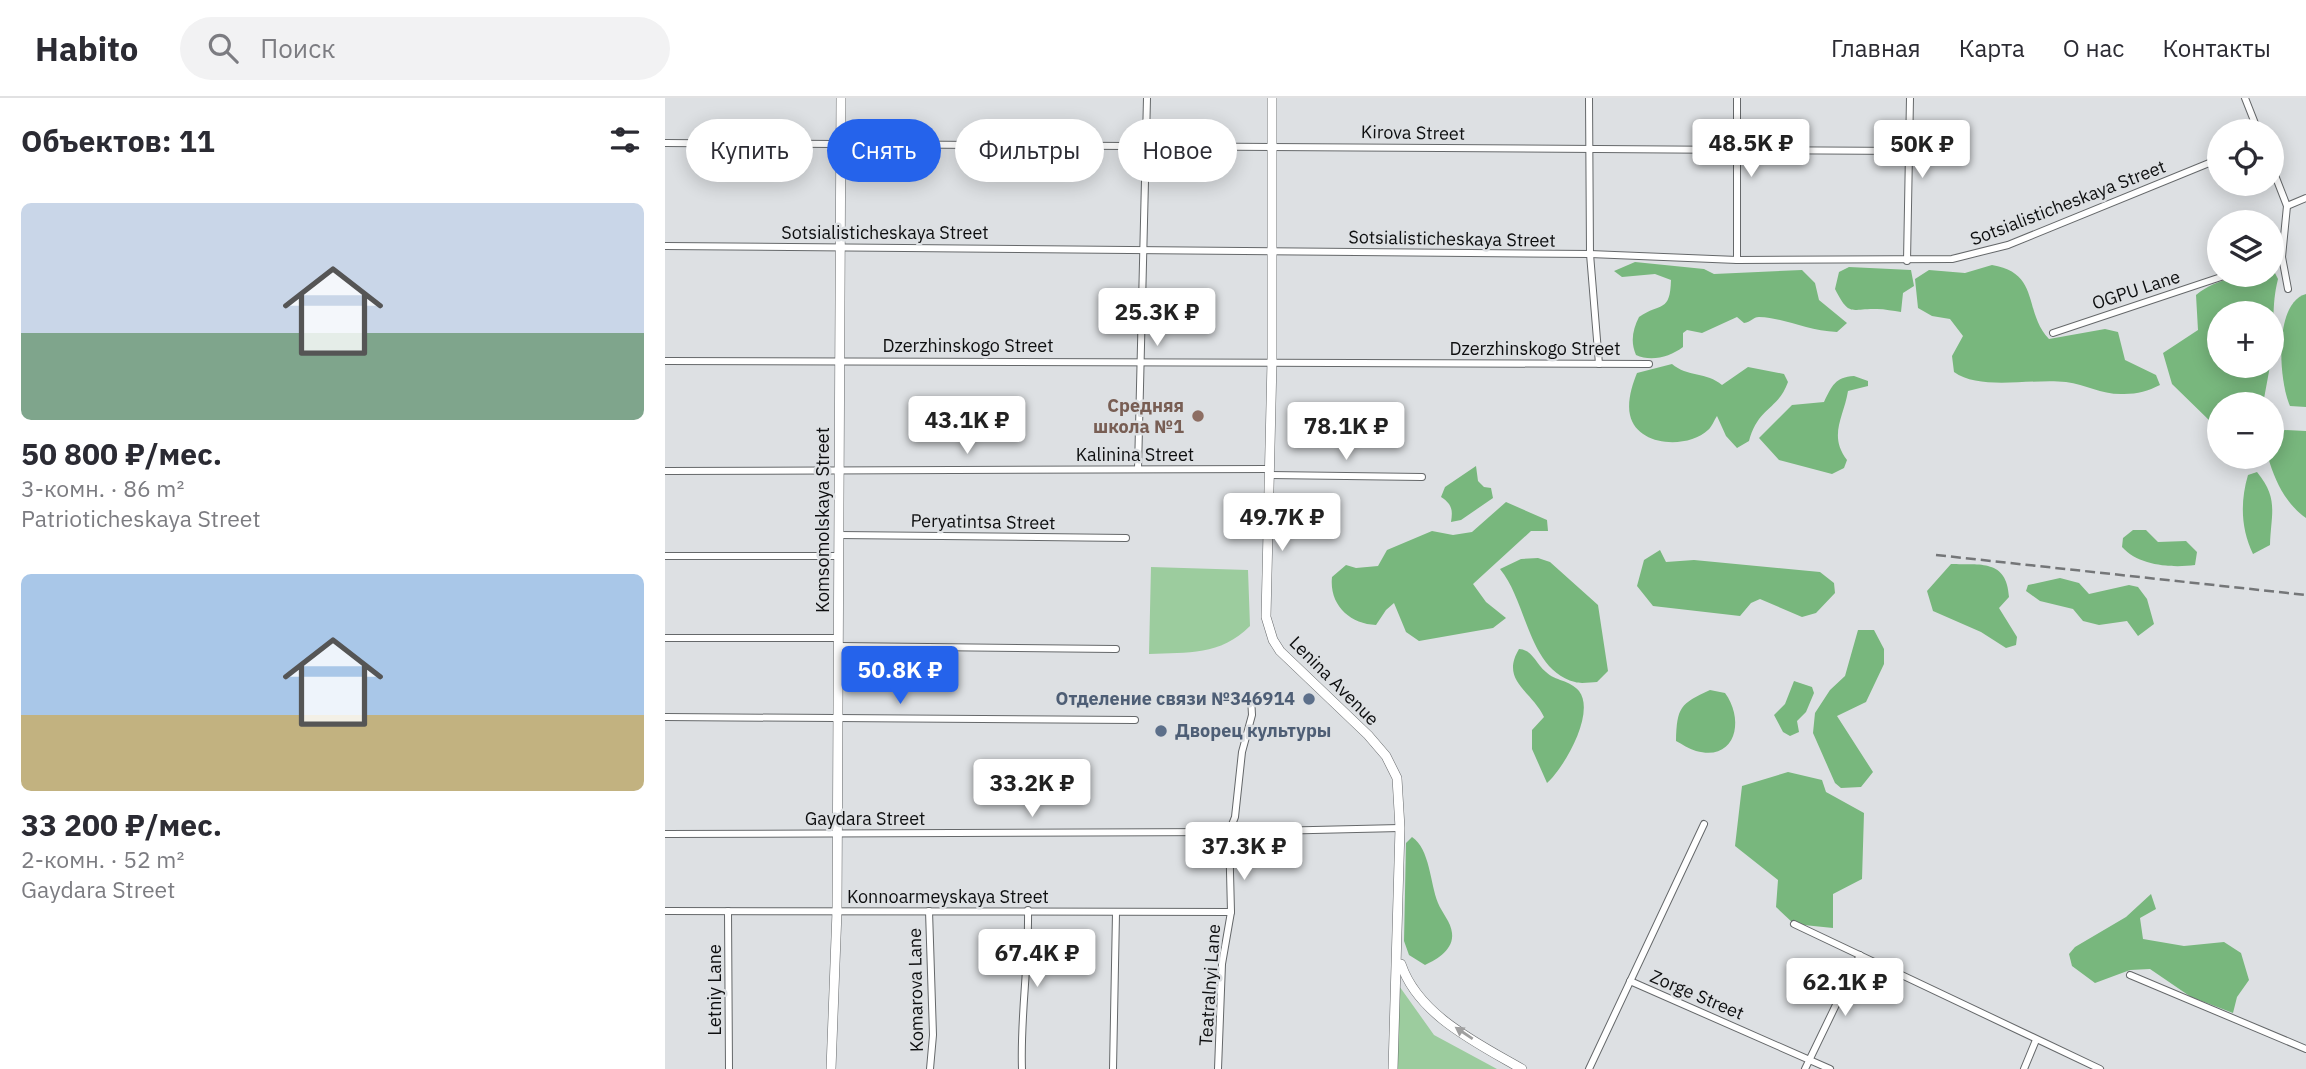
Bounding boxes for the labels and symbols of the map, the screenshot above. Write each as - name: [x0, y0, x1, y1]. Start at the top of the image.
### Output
- street label: Kirova Street: [1361, 120, 1465, 145]
- pin: 48.5K ₽: [1686, 120, 1816, 179]
- pin: 50K ₽: [1873, 120, 1971, 180]
- street label: Sotsialisticheskaya Street: [1967, 155, 2169, 250]
- street label: Sotsialisticheskaya Street: [781, 221, 989, 244]
- street label: Sotsialisticheskaya Street: [1348, 225, 1556, 252]
- street label: OGPU Lane: [2089, 264, 2183, 315]
- pin: 25.3K ₽: [1092, 288, 1222, 348]
- street label: Dzerzhinskogo Street: [882, 334, 1054, 357]
- street label: Dzerzhinskogo Street: [1449, 337, 1621, 360]
- place label: Средняя школа №1: [1093, 394, 1184, 438]
- pin: 43.1K ₽: [902, 396, 1032, 456]
- pin: 78.1K ₽: [1281, 402, 1411, 462]
- marker: Средняя школа №1: [1190, 408, 1206, 424]
- street label: Komsomolskaya Street: [811, 427, 834, 613]
- street label: Kalinina Street: [1076, 443, 1194, 466]
- pin: 49.7K ₽: [1217, 494, 1347, 553]
- street label: Peryatintsa Street: [910, 509, 1056, 534]
- street label: Lenina Avenue: [1285, 631, 1384, 730]
- pin: 50.8K ₽: [835, 646, 965, 706]
- place label: Отделение связи №346914: [1056, 687, 1295, 710]
- marker: Отделение связи №346914: [1301, 691, 1317, 707]
- place label: Дворец культуры: [1175, 719, 1331, 742]
- marker: Дворец культуры: [1153, 723, 1169, 739]
- pin: 33.2K ₽: [967, 760, 1097, 819]
- street label: Gaydara Street: [805, 807, 925, 830]
- pin: 37.3K ₽: [1179, 822, 1309, 882]
- street label: Konnoarmeyskaya Street: [847, 885, 1049, 908]
- street label: Teatralnyi Lane: [1194, 923, 1225, 1047]
- street label: Komarova Lane: [903, 928, 928, 1052]
- pin: 67.4K ₽: [972, 930, 1102, 989]
- street label: Letniy Lane: [703, 944, 726, 1036]
- pin: 62.1K ₽: [1780, 958, 1910, 1018]
- street label: Zorge Street: [1647, 965, 1747, 1025]
- one-way arrow: [1454, 1026, 1474, 1039]

